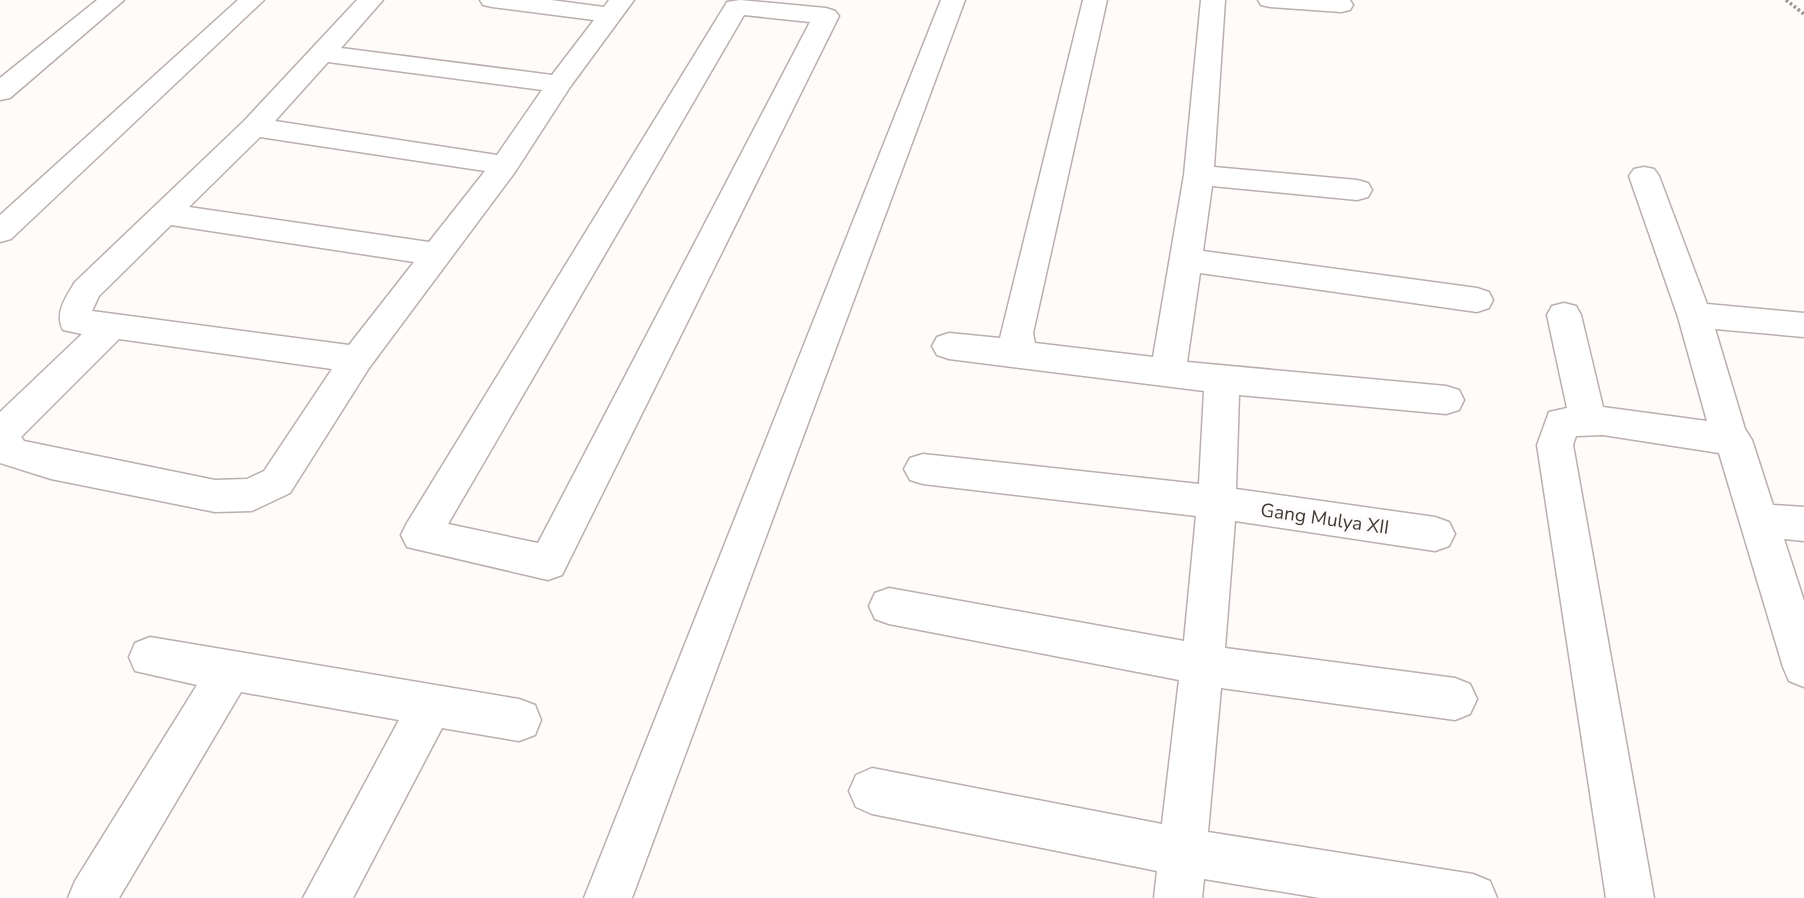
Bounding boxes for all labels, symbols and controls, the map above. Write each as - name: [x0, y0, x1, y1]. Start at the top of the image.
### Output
- street label: Gang Mulya XII: [1259, 497, 1391, 541]

